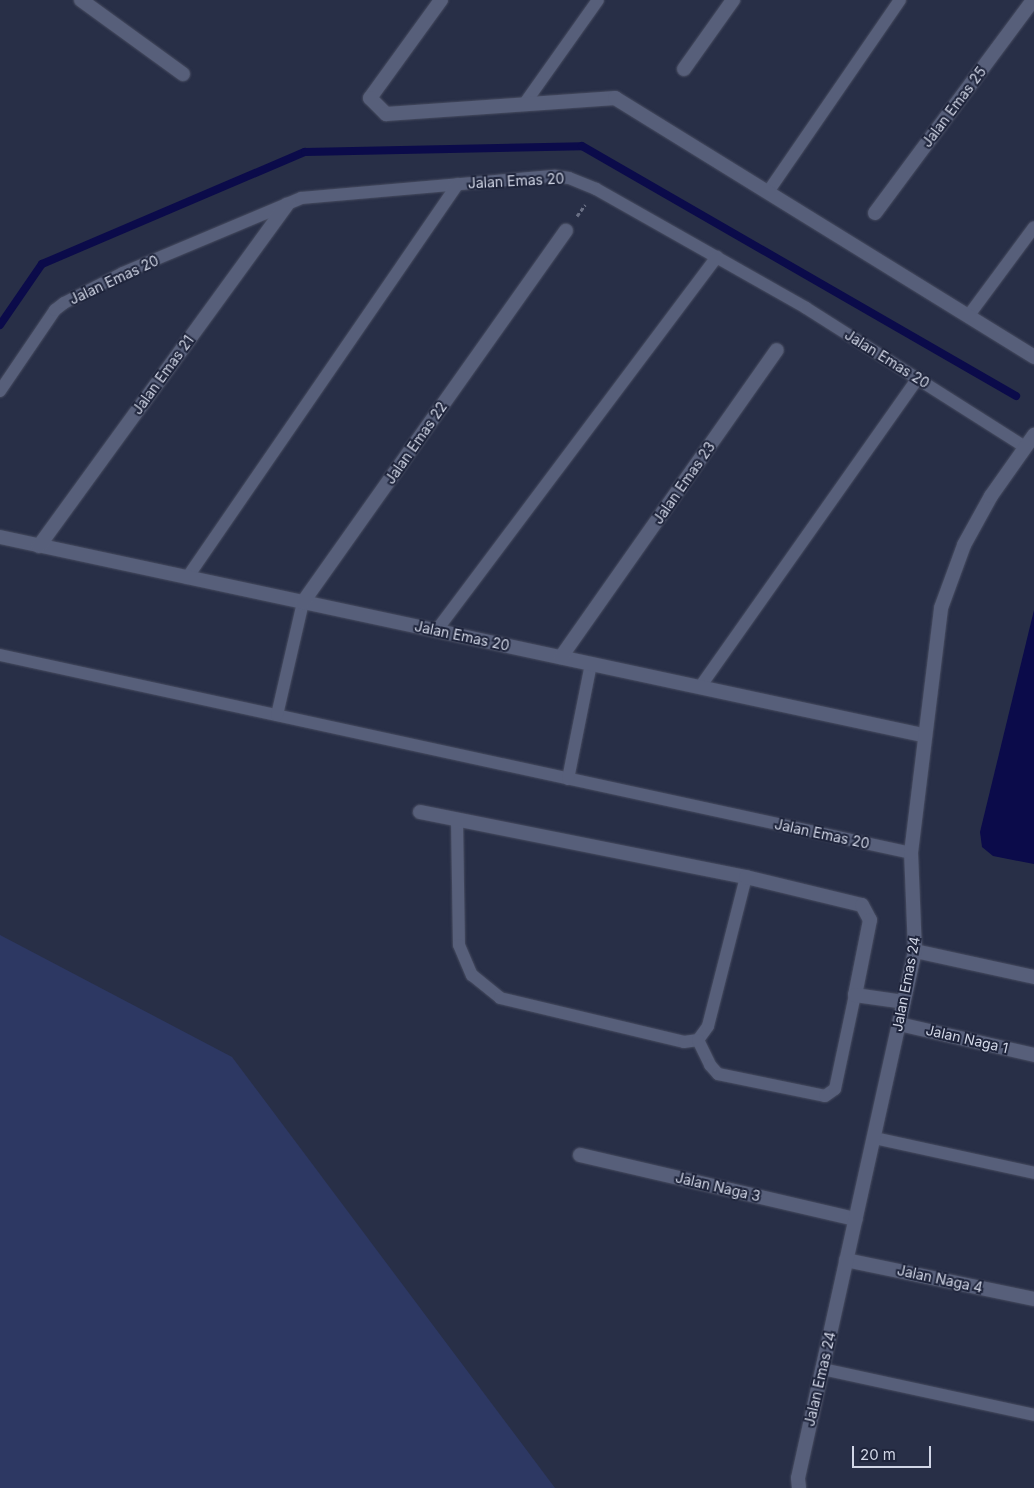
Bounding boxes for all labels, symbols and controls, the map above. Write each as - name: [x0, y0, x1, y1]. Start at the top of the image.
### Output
- street label: Jalan Emas 25: [918, 64, 990, 150]
- street label: Jalan Emas 20: [467, 170, 565, 192]
- street label: Jalan Emas 20: [67, 252, 161, 308]
- street label: Jalan Emas 20: [842, 326, 932, 392]
- street label: Jalan Emas 21: [129, 332, 197, 418]
- street label: Jalan Emas 22: [382, 399, 450, 487]
- street label: Jalan Emas 23: [649, 439, 719, 527]
- street label: Jalan Emas 20: [413, 618, 511, 654]
- street label: Jalan Emas 20: [773, 816, 871, 852]
- street label: Jalan Emas 24: [889, 935, 923, 1033]
- street label: Jalan Naga 1: [924, 1021, 1010, 1057]
- street label: Jalan Naga 3: [674, 1169, 762, 1205]
- street label: Jalan Naga 4: [896, 1262, 984, 1296]
- street label: Jalan Emas 24: [801, 1330, 839, 1428]
- scale bar: [854, 1436, 933, 1468]
- text: 20 m: [860, 1445, 896, 1464]

